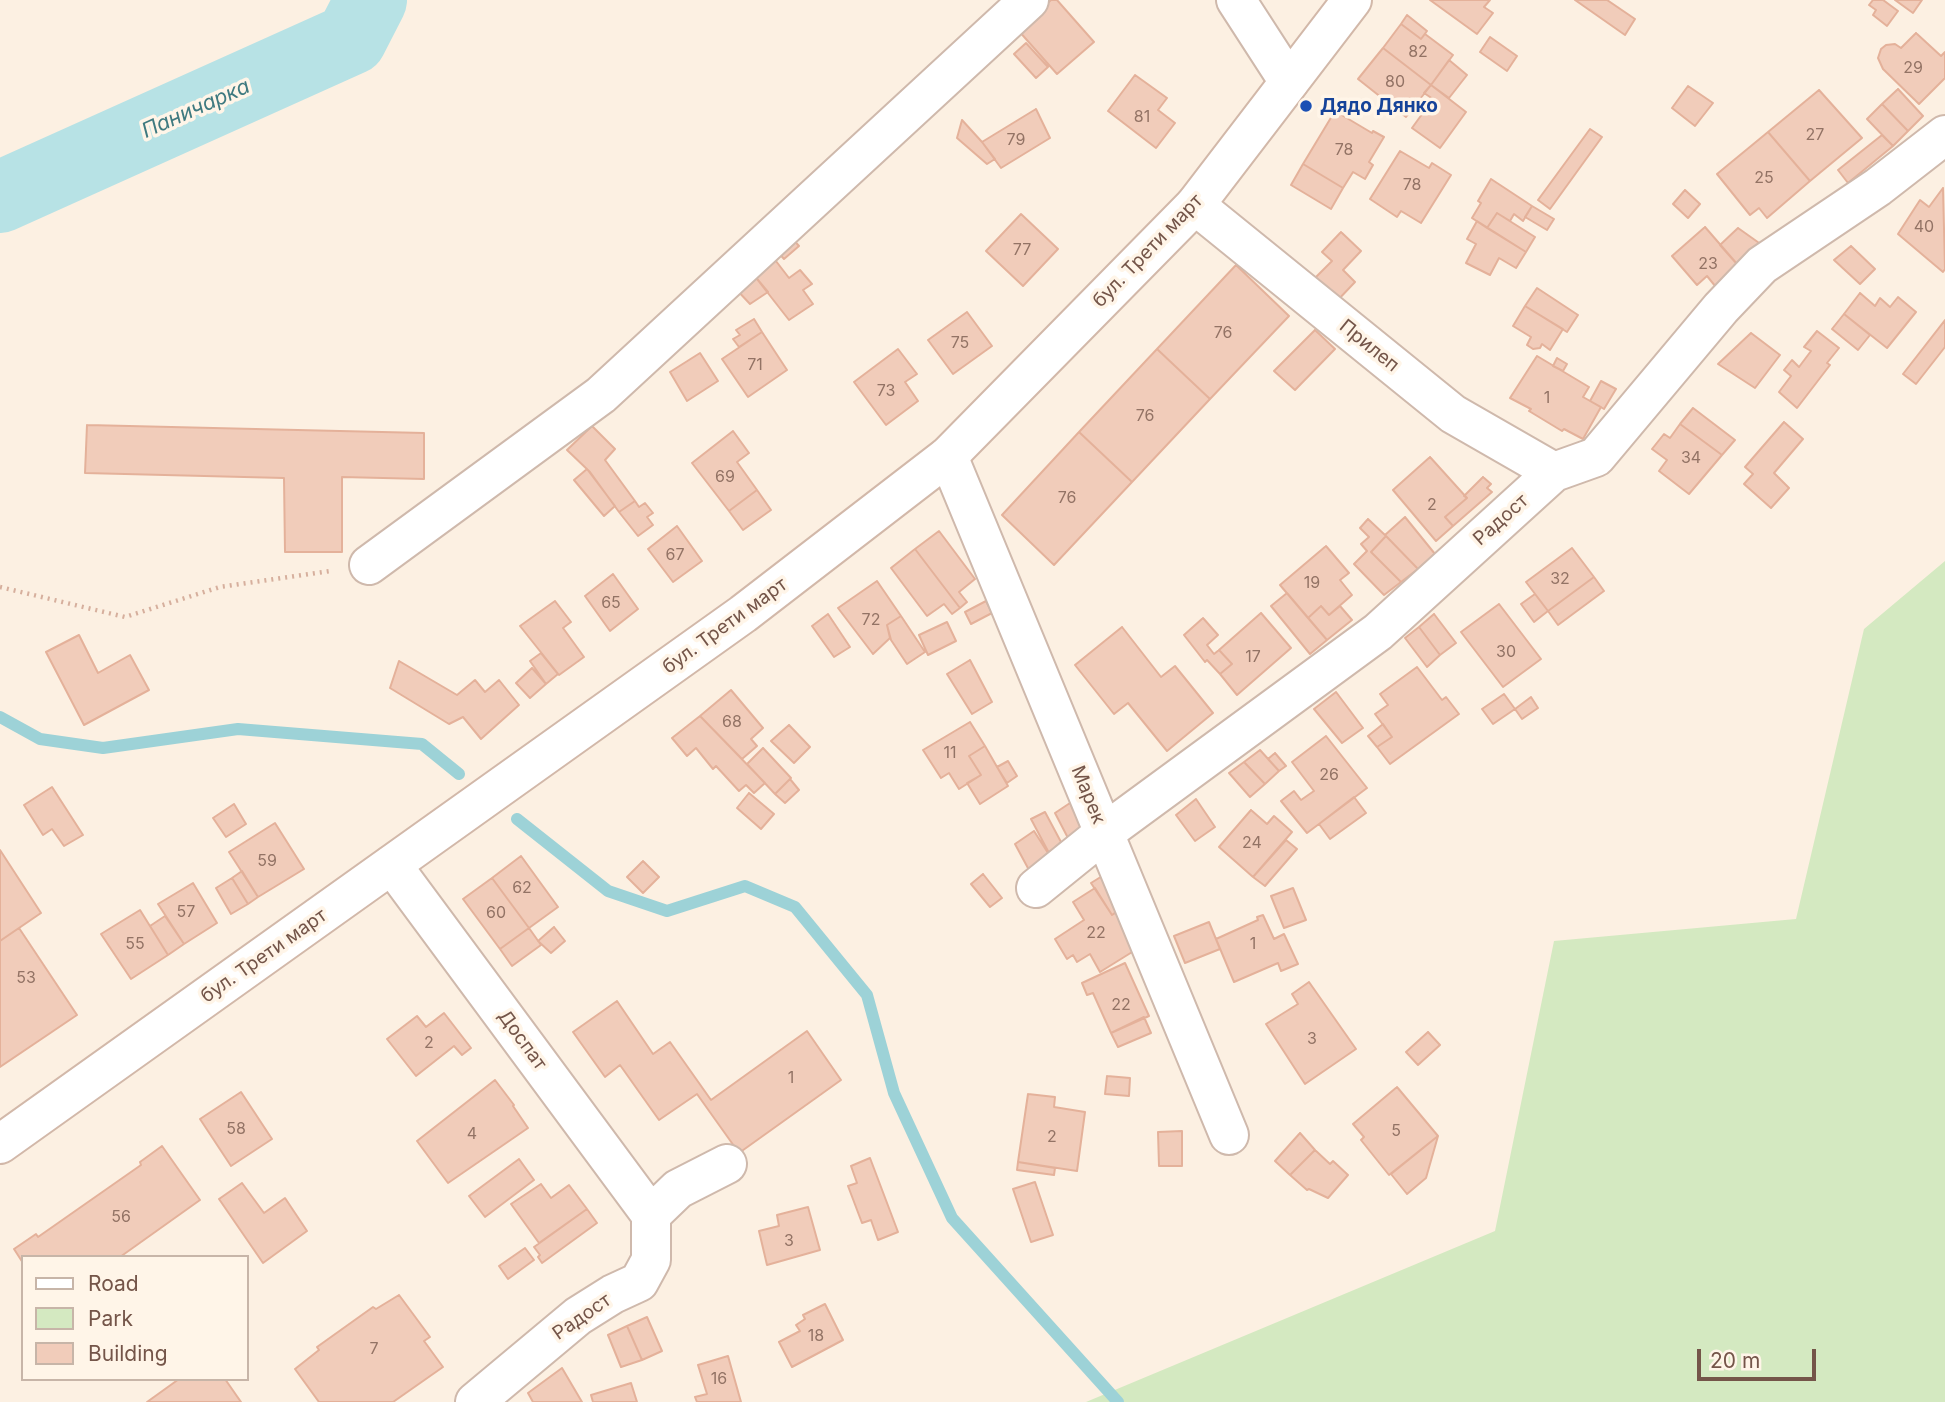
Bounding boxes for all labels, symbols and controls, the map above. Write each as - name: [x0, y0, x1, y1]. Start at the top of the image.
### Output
- house number: 82: [1408, 42, 1428, 62]
- house number: 29: [1903, 58, 1923, 78]
- house number: 80: [1385, 72, 1405, 92]
- water label: Паничарка: [138, 74, 254, 144]
- place label: Дядо Дянко: [1320, 95, 1438, 117]
- marker: Дядо Дянко: [1298, 98, 1314, 114]
- house number: 81: [1134, 107, 1150, 127]
- house number: 27: [1806, 125, 1824, 145]
- house number: 79: [1007, 130, 1025, 150]
- house number: 78: [1335, 140, 1353, 160]
- house number: 25: [1754, 168, 1774, 188]
- house number: 78: [1403, 175, 1421, 195]
- street label: бул. Трети март: [1088, 190, 1208, 312]
- house number: 40: [1914, 217, 1934, 237]
- house number: 77: [1013, 240, 1031, 260]
- house number: 23: [1698, 254, 1718, 274]
- street label: Прилеп: [1335, 315, 1403, 377]
- house number: 76: [1214, 323, 1232, 343]
- house number: 75: [951, 333, 969, 353]
- house number: 71: [747, 355, 763, 375]
- house number: 73: [877, 381, 895, 401]
- house number: 1: [1544, 388, 1550, 408]
- house number: 76: [1136, 406, 1154, 426]
- house number: 34: [1681, 448, 1701, 468]
- house number: 69: [715, 467, 735, 487]
- house number: 76: [1058, 488, 1076, 508]
- street label: Радост: [1469, 490, 1533, 550]
- house number: 2: [1427, 495, 1437, 515]
- house number: 67: [666, 545, 684, 565]
- house number: 32: [1550, 569, 1570, 589]
- street label: бул. Трети март: [658, 573, 792, 679]
- house number: 19: [1304, 573, 1320, 593]
- house number: 65: [601, 593, 621, 613]
- house number: 72: [862, 610, 880, 630]
- house number: 30: [1496, 642, 1516, 662]
- house number: 17: [1245, 647, 1261, 667]
- house number: 68: [722, 712, 742, 732]
- house number: 11: [943, 743, 957, 763]
- street label: Марек: [1066, 763, 1110, 827]
- house number: 26: [1319, 765, 1339, 785]
- house number: 24: [1242, 833, 1262, 853]
- house number: 59: [257, 851, 277, 871]
- house number: 62: [512, 878, 532, 898]
- house number: 57: [177, 902, 195, 922]
- house number: 60: [486, 903, 506, 923]
- street label: бул. Трети март: [197, 904, 331, 1008]
- house number: 22: [1086, 923, 1106, 943]
- house number: 55: [125, 934, 145, 954]
- house number: 1: [1250, 934, 1256, 954]
- house number: 53: [16, 968, 36, 988]
- house number: 22: [1111, 995, 1131, 1015]
- street label: Доспат: [493, 1006, 551, 1074]
- house number: 3: [1307, 1029, 1317, 1049]
- house number: 2: [424, 1033, 434, 1053]
- house number: 1: [788, 1068, 794, 1088]
- house number: 58: [226, 1119, 246, 1139]
- house number: 5: [1391, 1121, 1401, 1141]
- house number: 4: [467, 1124, 477, 1144]
- house number: 2: [1047, 1127, 1057, 1147]
- house number: 56: [111, 1207, 131, 1227]
- house number: 3: [784, 1231, 794, 1251]
- legend: [21, 1255, 248, 1381]
- text: Road: [88, 1271, 139, 1296]
- street label: Радост: [548, 1289, 616, 1345]
- text: Park: [88, 1306, 133, 1331]
- house number: 18: [808, 1326, 824, 1346]
- scale bar: [1700, 1336, 1819, 1380]
- house number: 7: [369, 1339, 379, 1359]
- text: Building: [88, 1341, 168, 1366]
- text: 20 m: [1710, 1348, 1760, 1373]
- house number: 16: [711, 1369, 727, 1389]

